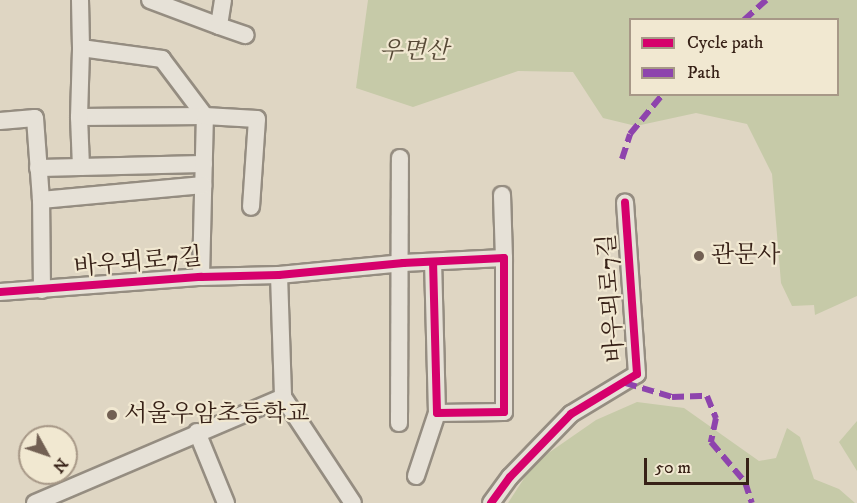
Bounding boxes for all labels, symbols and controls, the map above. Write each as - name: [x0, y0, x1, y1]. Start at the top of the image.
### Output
- legend: [629, 18, 839, 96]
- text: Cycle path: [687, 32, 764, 54]
- park label: 우면산: [379, 38, 449, 66]
- text: Path: [687, 62, 720, 84]
- street label: 바우뫼로7길: [593, 233, 631, 363]
- place label: 관문사: [711, 242, 781, 270]
- street label: 바우뫼로7길: [73, 243, 203, 283]
- marker: 관문사: [692, 249, 706, 263]
- place label: 서울우암초등학교: [124, 401, 309, 429]
- marker: 서울우암초등학교: [105, 408, 119, 422]
- north arrow: [18, 425, 78, 485]
- scale bar: [647, 446, 752, 484]
- text: N: [48, 454, 72, 477]
- text: 50 m: [655, 457, 691, 479]

